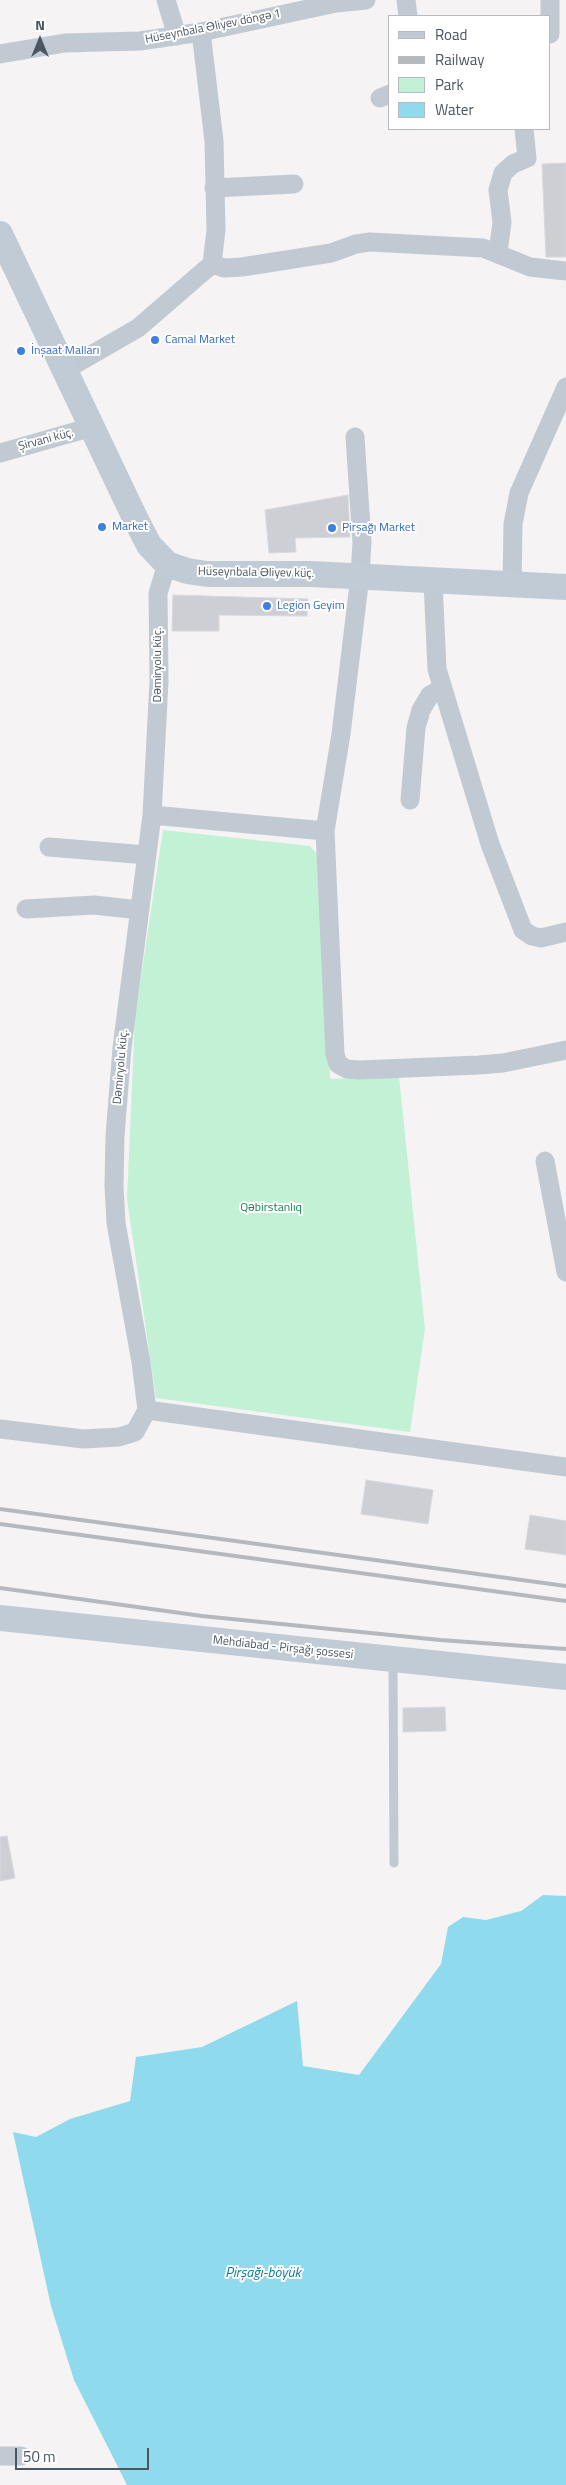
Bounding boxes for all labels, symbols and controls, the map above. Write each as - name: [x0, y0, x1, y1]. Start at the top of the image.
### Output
- street label: Hüseynbala Əliyev döngə 1: [144, 7, 282, 47]
- text: N: [35, 14, 45, 35]
- north arrow: [15, 15, 65, 65]
- legend: [388, 15, 551, 130]
- text: Road: [435, 23, 467, 46]
- text: Railway: [435, 48, 485, 71]
- text: Park: [435, 73, 464, 96]
- text: Water: [435, 98, 474, 121]
- place label: Camal Market: [165, 333, 235, 347]
- marker: Camal Market: [149, 334, 161, 346]
- place label: İnşaat Malları: [31, 344, 99, 358]
- marker: İnşaat Malları: [15, 345, 27, 357]
- street label: Şirvani küç.: [17, 426, 75, 454]
- place label: Market: [112, 520, 148, 534]
- marker: Market: [96, 521, 108, 533]
- place label: Pirşağı Market: [342, 521, 415, 535]
- marker: Pirşağı Market: [326, 522, 338, 534]
- street label: Hüseynbala Əliyev küç.: [198, 565, 314, 581]
- place label: Legion Geyim: [277, 599, 345, 613]
- marker: Legion Geyim: [261, 600, 273, 612]
- street label: Dəmiryolu küç.: [151, 628, 165, 702]
- street label: Dəmiryolu küç.: [111, 1029, 131, 1105]
- park label: Qəbirstanlıq: [240, 1201, 302, 1215]
- street label: Mehdiabad - Pirşağı şossesi: [212, 1633, 354, 1663]
- water label: Pirşağı-böyük: [225, 2266, 301, 2282]
- scale bar: [18, 2438, 151, 2470]
- text: 50 m: [23, 2445, 56, 2468]

